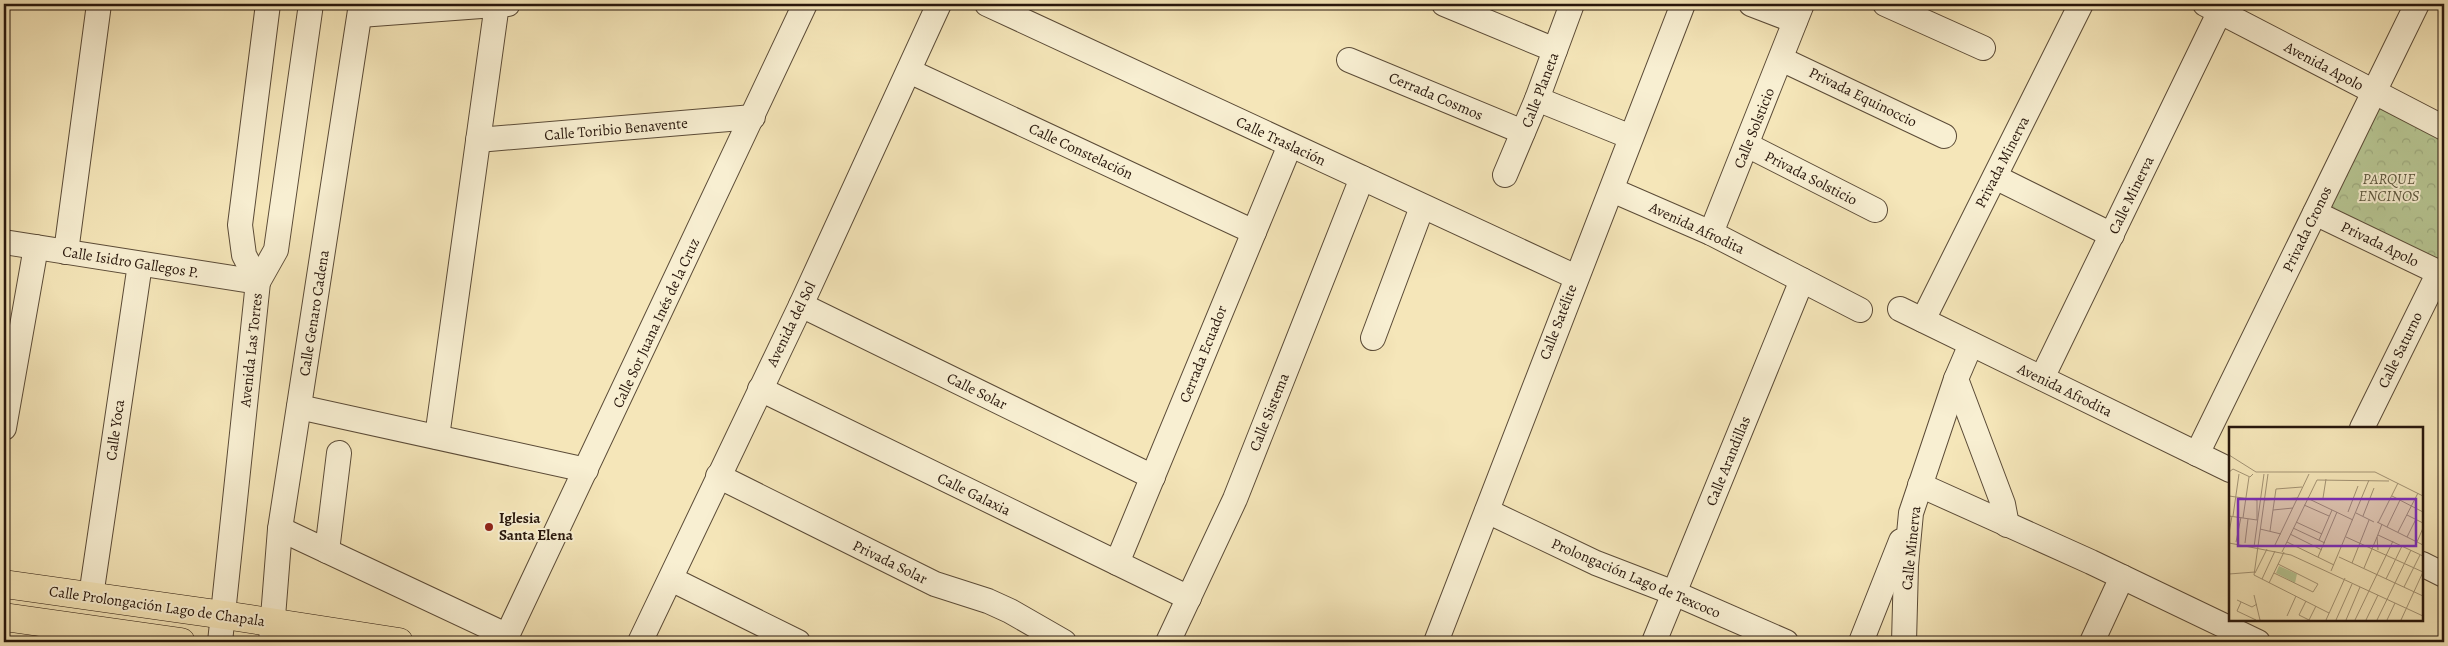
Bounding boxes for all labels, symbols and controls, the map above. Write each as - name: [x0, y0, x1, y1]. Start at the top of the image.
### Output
- street label: Avenida Apolo: [2280, 36, 2367, 95]
- street label: Calle Planeta: [1516, 49, 1564, 131]
- street label: Privada Equinoccio: [1806, 62, 1920, 132]
- street label: Cerrada Cosmos: [1386, 67, 1486, 125]
- street label: Calle Solsticio: [1729, 85, 1779, 171]
- street label: Calle Traslación: [1233, 112, 1329, 170]
- street label: Calle Toribio Benavente: [543, 113, 689, 145]
- street label: Privada Minerva: [1970, 113, 2034, 211]
- street label: Calle Constelación: [1026, 118, 1136, 184]
- street label: Privada Solsticio: [1761, 146, 1861, 210]
- street label: Calle Minerva: [2103, 153, 2159, 237]
- park label: PARQUE ENCINOS: [2359, 169, 2420, 206]
- street label: Privada Cronos: [2278, 183, 2336, 275]
- street label: Avenida Afrodita: [1645, 197, 1748, 259]
- street label: Privada Apolo: [2338, 216, 2422, 272]
- street label: Calle Sor Juana Inés de la Cruz: [608, 235, 704, 411]
- street label: Calle Isidro Gallegos P.: [61, 241, 201, 283]
- street label: Calle Genaro Cadena: [294, 249, 334, 377]
- street label: Avenida del Sol: [761, 278, 820, 371]
- street label: Calle Satélite: [1534, 281, 1582, 363]
- street label: Avenida Las Torres: [235, 292, 267, 409]
- street label: Cerrada Ecuador: [1174, 302, 1232, 406]
- street label: Calle Saturno: [2373, 309, 2427, 391]
- street label: Avenida Afrodita: [2013, 358, 2116, 422]
- street label: Calle Solar: [943, 368, 1011, 414]
- street label: Calle Sistema: [1244, 370, 1294, 454]
- street label: Calle Yoca: [101, 398, 129, 462]
- street label: Calle Arandillas: [1701, 413, 1755, 509]
- inset map: [2229, 427, 2423, 621]
- street label: Calle Galaxia: [934, 468, 1014, 520]
- street label: Calle Minerva: [1897, 505, 1925, 591]
- place label: Iglesia Santa Elena: [499, 508, 574, 545]
- marker: Iglesia Santa Elena: [483, 521, 495, 533]
- street label: Prolongación Lago de Texcoco: [1548, 533, 1724, 623]
- street label: Privada Solar: [849, 535, 931, 589]
- street label: Calle Prolongación Lago de Chapala: [48, 581, 266, 631]

